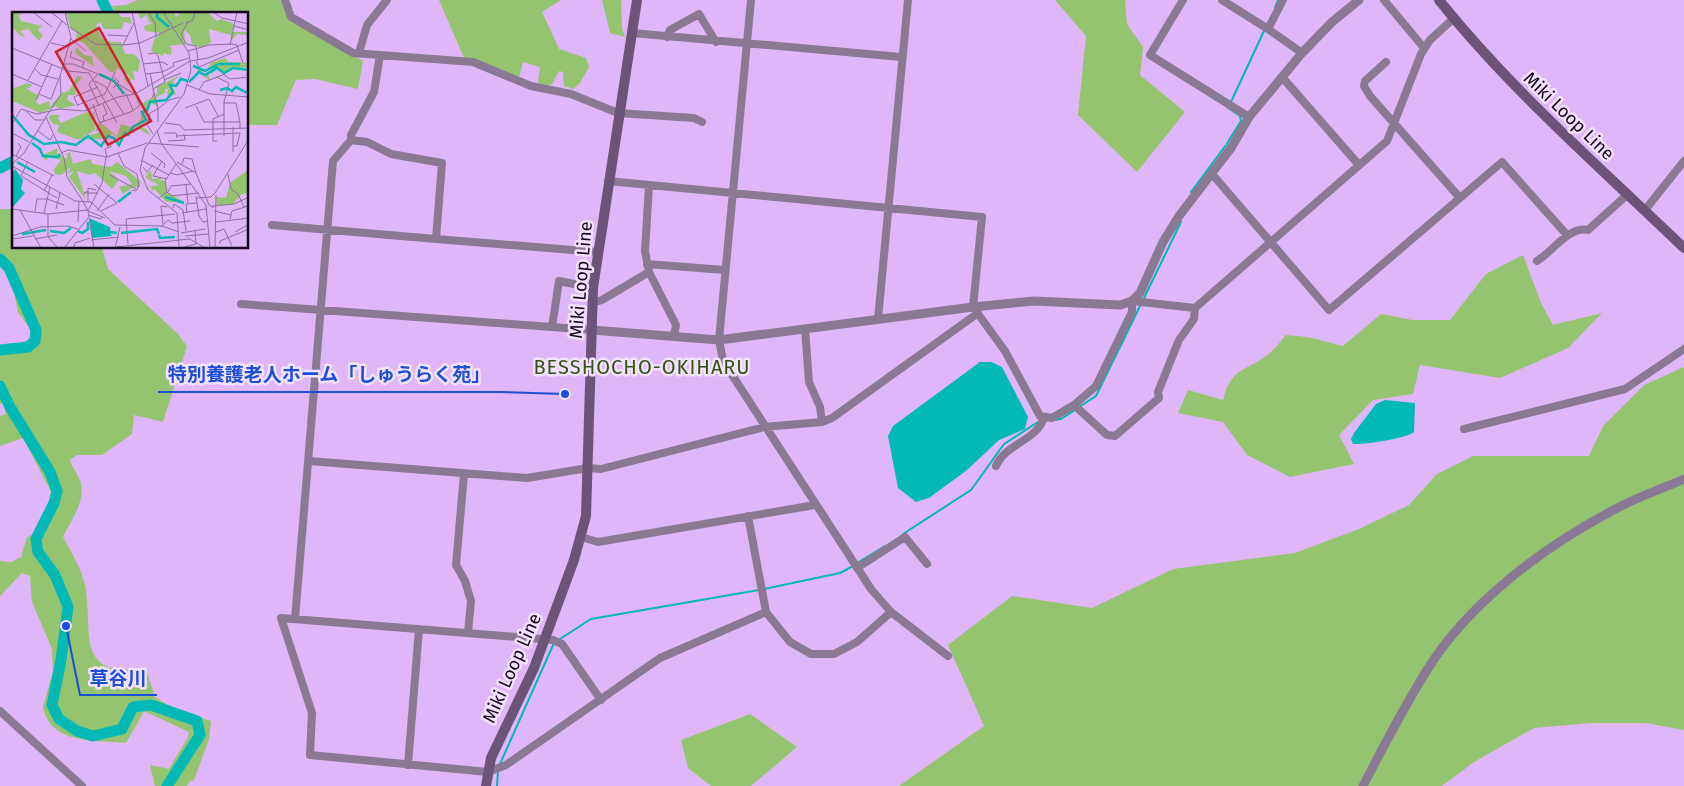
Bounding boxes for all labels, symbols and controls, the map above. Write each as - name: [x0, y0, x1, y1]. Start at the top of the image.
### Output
- inset map: [12, 12, 249, 249]
- street label: Miki Loop Line: [1519, 67, 1619, 165]
- street label: Miki Loop Line: [565, 220, 597, 340]
- district label: BESSHOCHO-OKIHARU: [533, 355, 751, 379]
- callout: 特別養護老人ホーム「しゅうらく苑」: [158, 358, 501, 392]
- text: 特別養護老人ホーム「しゅうらく苑」: [168, 363, 490, 386]
- street label: Miki Loop Line: [478, 610, 546, 726]
- callout: 草谷川: [80, 661, 157, 695]
- text: 草谷川: [89, 667, 147, 690]

